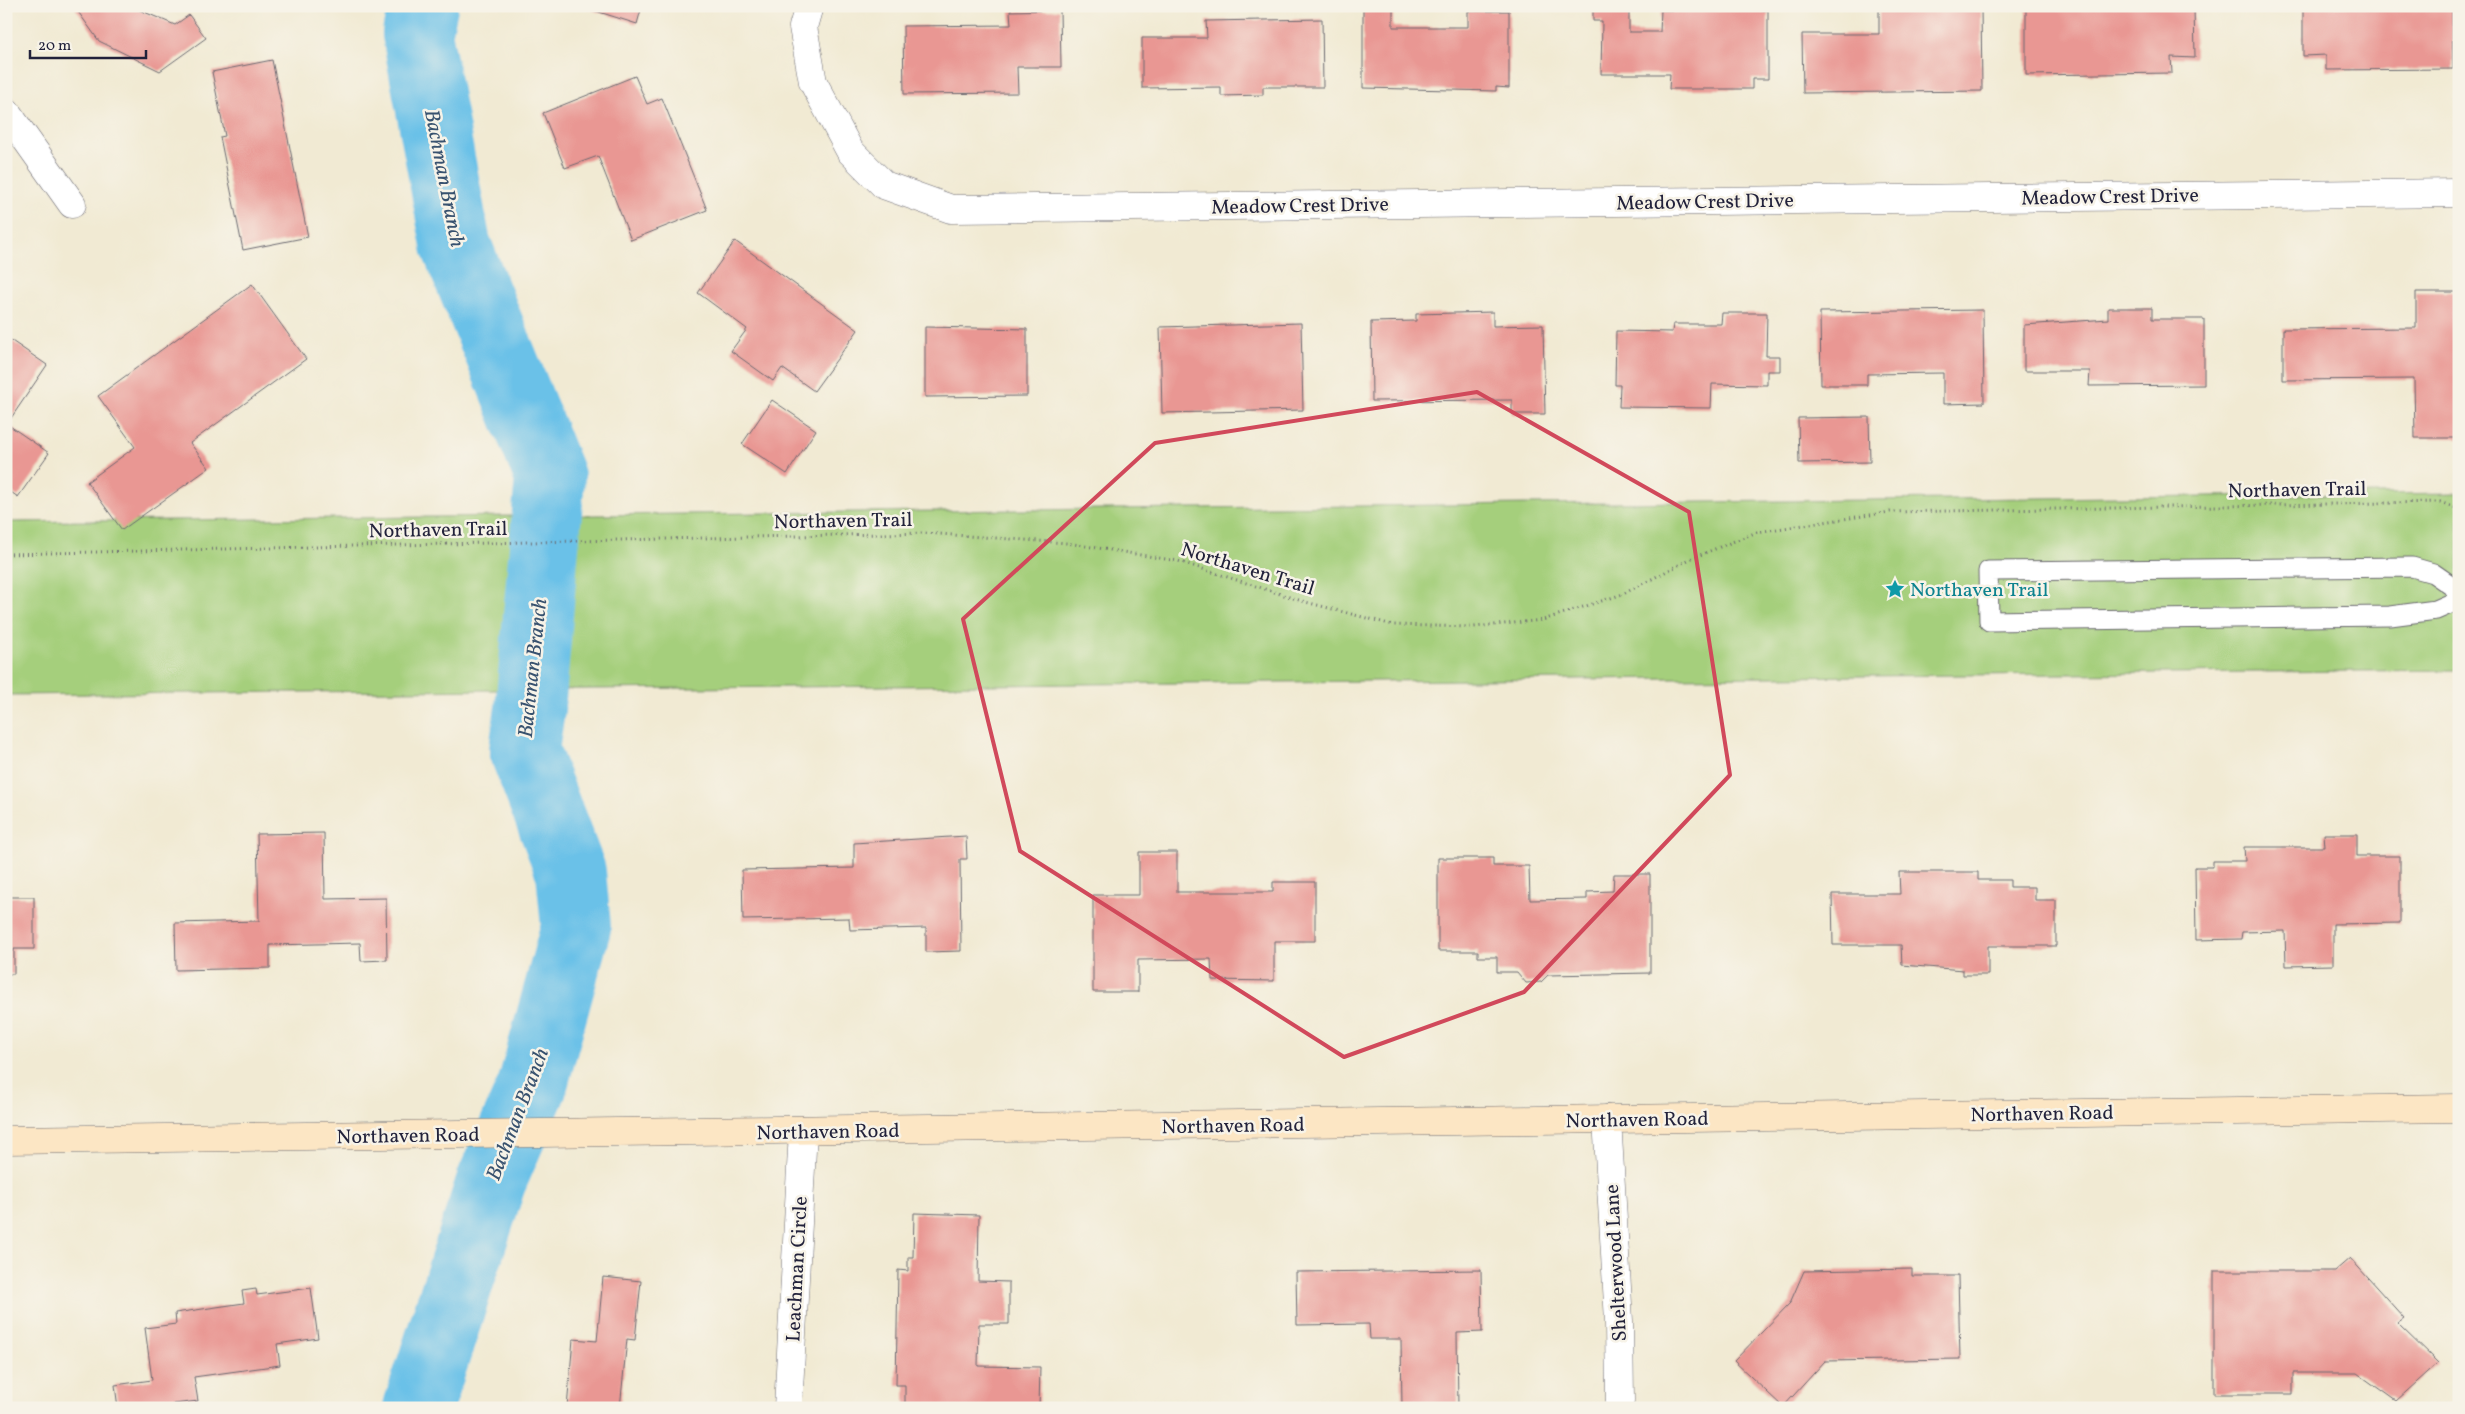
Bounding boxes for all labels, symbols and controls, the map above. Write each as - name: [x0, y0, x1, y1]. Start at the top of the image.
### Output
- scale bar: [30, 28, 146, 60]
- text: 20 m: [38, 36, 71, 57]
- water label: Bachman Branch: [416, 107, 471, 250]
- street label: Meadow Crest Drive: [2021, 182, 2199, 214]
- street label: Meadow Crest Drive: [1616, 187, 1794, 219]
- street label: Meadow Crest Drive: [1211, 191, 1389, 223]
- street label: Northaven Trail: [2228, 476, 2367, 506]
- street label: Northaven Trail: [774, 507, 913, 537]
- street label: Northaven Trail: [369, 516, 508, 546]
- street label: Northaven Trail: [1177, 536, 1318, 604]
- place label: Northaven Trail: [1910, 577, 2049, 605]
- place icon: Northaven Trail: [1884, 578, 1906, 600]
- water label: Bachman Branch: [512, 597, 555, 739]
- water label: Bachman Branch: [480, 1044, 557, 1185]
- street label: Northaven Road: [1970, 1100, 2114, 1130]
- street label: Northaven Road: [1565, 1106, 1709, 1136]
- street label: Northaven Road: [1161, 1112, 1305, 1142]
- street label: Northaven Road: [756, 1118, 900, 1148]
- street label: Northaven Road: [336, 1122, 480, 1152]
- street label: Shelterwood Lane: [1599, 1184, 1635, 1342]
- street label: Leachman Circle: [780, 1195, 816, 1343]

